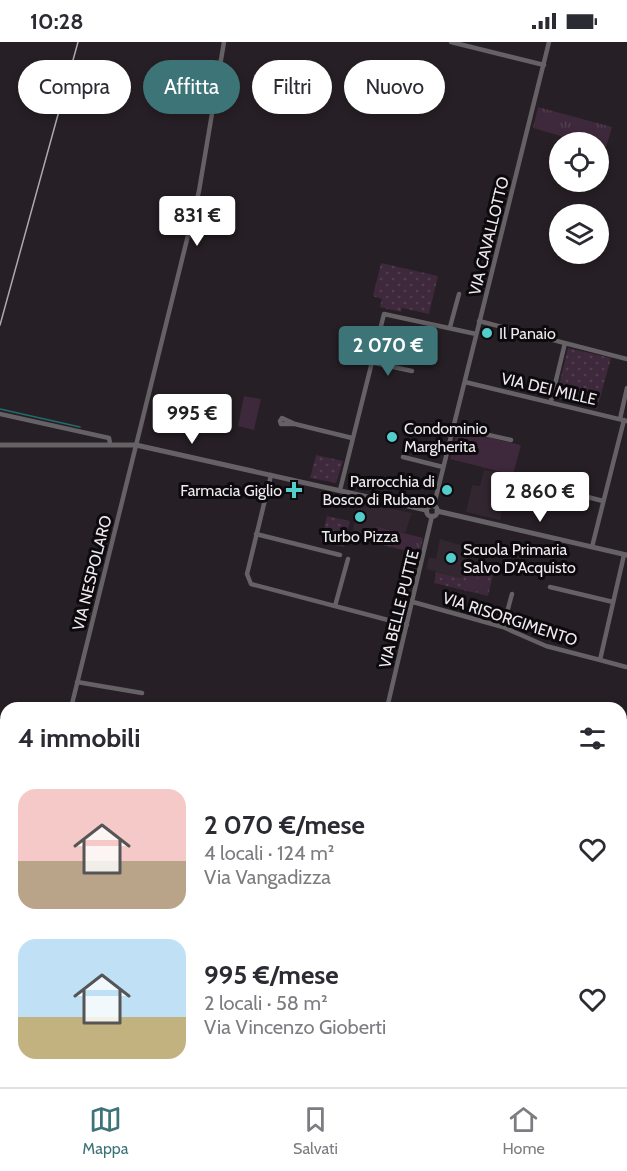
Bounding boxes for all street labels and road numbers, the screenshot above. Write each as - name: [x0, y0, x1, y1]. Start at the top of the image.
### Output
- street label: VIA CAVALLOTTO: [465, 175, 513, 297]
- street label: VIA DEI MILLE: [499, 369, 599, 409]
- street label: VIA NESPOLARO: [68, 513, 116, 633]
- street label: VIA BELLE PUTTE: [375, 548, 423, 670]
- street label: VIA RISORGIMENTO: [440, 588, 580, 650]

